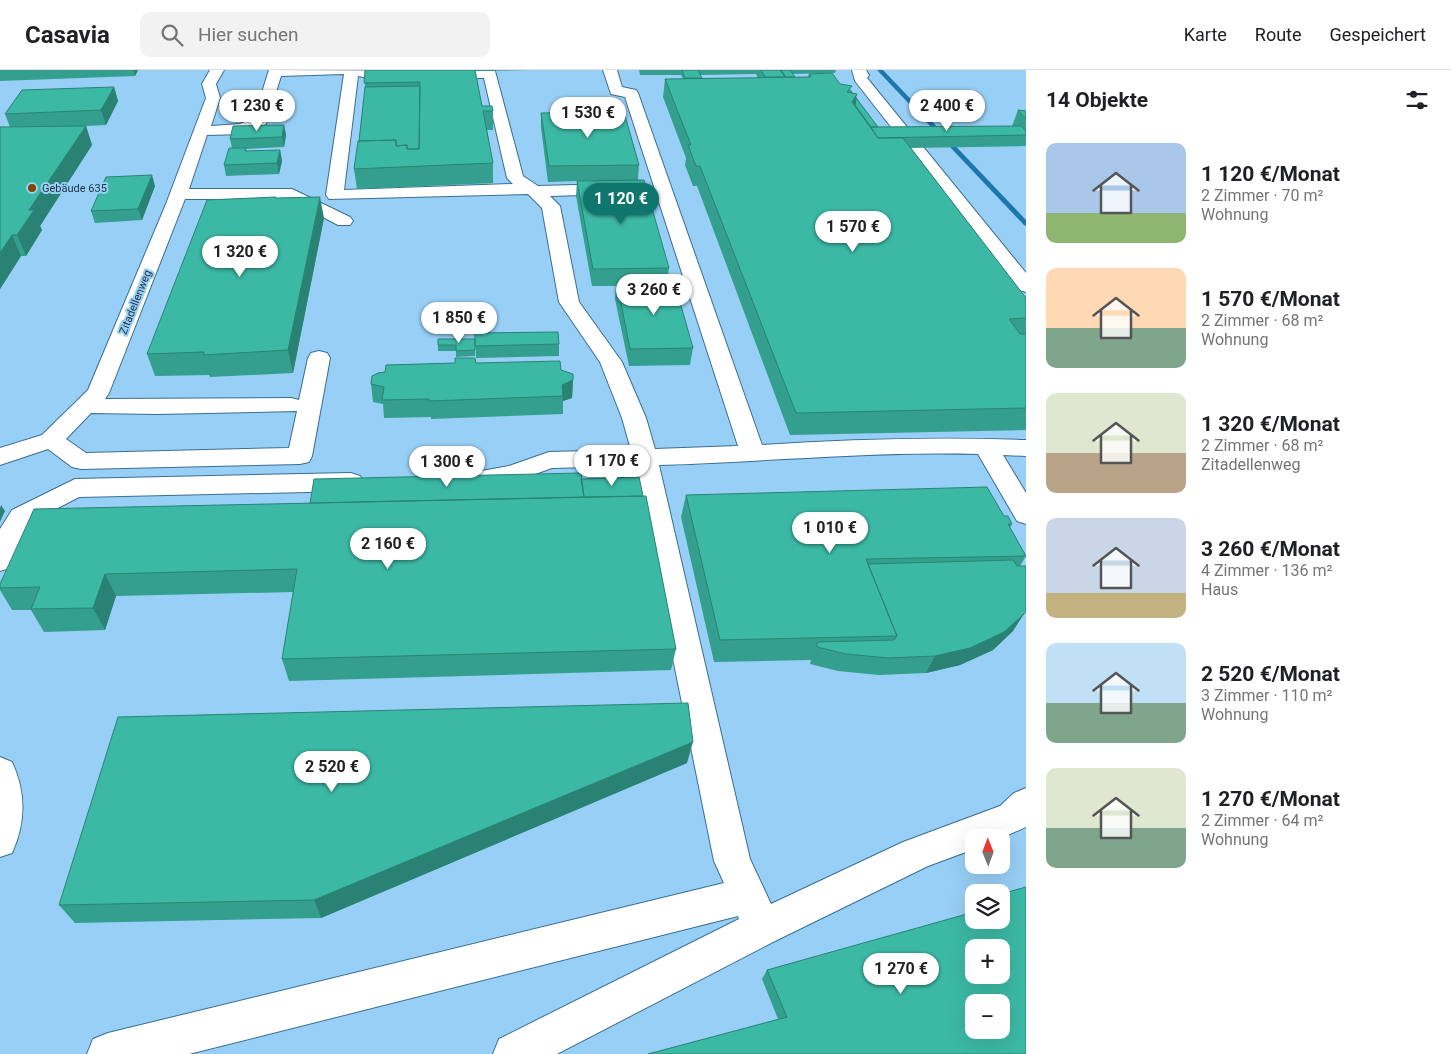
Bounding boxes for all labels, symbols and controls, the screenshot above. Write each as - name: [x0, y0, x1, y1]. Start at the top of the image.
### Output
- search box: [140, 12, 490, 57]
- text: Casavia: [25, 21, 110, 49]
- icon: search: [158, 21, 186, 49]
- text: Hier suchen: [198, 23, 299, 46]
- text: Karte: [1184, 24, 1227, 45]
- text: Route: [1255, 24, 1302, 45]
- text: Gespeichert: [1330, 24, 1426, 45]
- icon: filters: [1403, 86, 1431, 114]
- text: 14 Objekte: [1046, 88, 1148, 112]
- pin: 1 230 €: [211, 90, 303, 132]
- pin: 2 400 €: [901, 90, 993, 132]
- text: 1 230 €: [230, 96, 284, 115]
- text: 2 400 €: [920, 96, 974, 115]
- pin: 1 530 €: [542, 97, 634, 139]
- text: 1 530 €: [561, 103, 615, 122]
- text: 1 120 €/Monat: [1201, 162, 1340, 186]
- icon: home: [1086, 163, 1146, 223]
- marker: Gebäude 635: [26, 182, 38, 194]
- place label: Gebäude 635: [42, 182, 107, 195]
- pin: 1 120 €: [575, 182, 667, 225]
- text: 2 Zimmer · 70 m²: [1201, 186, 1323, 205]
- text: 1 120 €: [594, 189, 648, 208]
- text: Wohnung: [1201, 205, 1268, 224]
- pin: 1 570 €: [807, 210, 899, 253]
- text: 1 570 €: [826, 217, 880, 236]
- pin: 1 320 €: [194, 236, 286, 278]
- text: 1 320 €: [213, 242, 267, 261]
- street label: Zitadellenweg: [117, 268, 154, 336]
- pin: 3 260 €: [608, 274, 700, 316]
- text: 3 260 €: [627, 280, 681, 299]
- text: 1 570 €/Monat: [1201, 287, 1340, 311]
- icon: home: [1086, 288, 1146, 348]
- pin: 1 850 €: [413, 302, 505, 344]
- text: 1 850 €: [432, 308, 486, 327]
- text: 2 Zimmer · 68 m²: [1201, 311, 1323, 330]
- text: Wohnung: [1201, 330, 1268, 349]
- text: 1 320 €/Monat: [1201, 412, 1340, 436]
- icon: home: [1086, 413, 1146, 473]
- text: 2 Zimmer · 68 m²: [1201, 436, 1323, 455]
- pin: 1 170 €: [566, 444, 658, 487]
- pin: 1 300 €: [401, 446, 493, 488]
- text: 1 170 €: [585, 451, 639, 470]
- text: 1 300 €: [420, 452, 474, 471]
- text: Zitadellenweg: [1201, 455, 1301, 474]
- pin: 1 010 €: [784, 512, 876, 554]
- text: 1 010 €: [803, 518, 857, 537]
- pin: 2 160 €: [342, 528, 434, 570]
- text: 2 160 €: [361, 534, 415, 553]
- text: 3 260 €/Monat: [1201, 537, 1340, 561]
- icon: home: [1086, 538, 1146, 598]
- text: 4 Zimmer · 136 m²: [1201, 561, 1332, 580]
- text: Haus: [1201, 580, 1238, 599]
- text: 2 520 €/Monat: [1201, 662, 1340, 686]
- icon: home: [1086, 663, 1146, 723]
- text: 3 Zimmer · 110 m²: [1201, 686, 1332, 705]
- text: Wohnung: [1201, 705, 1268, 724]
- pin: 2 520 €: [286, 750, 378, 793]
- text: 2 520 €: [305, 757, 359, 776]
- text: 1 270 €/Monat: [1201, 787, 1340, 811]
- icon: home: [1086, 788, 1146, 848]
- text: 2 Zimmer · 64 m²: [1201, 811, 1323, 830]
- north arrow: [965, 829, 1010, 874]
- map controls: [965, 829, 1010, 1039]
- text: Wohnung: [1201, 830, 1268, 849]
- button: layers: [965, 884, 1010, 929]
- button: +: [965, 939, 1010, 984]
- pin: 1 270 €: [855, 952, 947, 995]
- text: 1 270 €: [874, 959, 928, 978]
- button: −: [965, 994, 1010, 1039]

